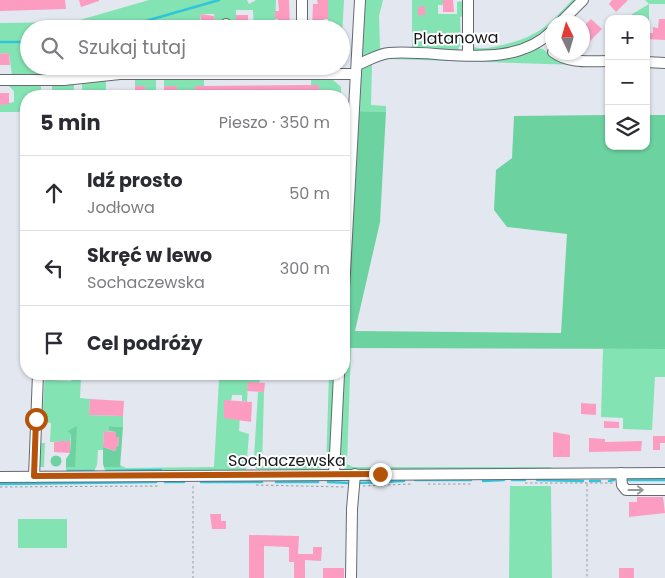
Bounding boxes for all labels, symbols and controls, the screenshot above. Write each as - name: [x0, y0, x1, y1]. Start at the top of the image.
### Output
- north arrow: [545, 15, 590, 60]
- map controls: [605, 15, 650, 150]
- button: +: [605, 15, 650, 60]
- search box: [20, 20, 350, 75]
- street label: Platanowa: [413, 26, 499, 50]
- icon: search: [38, 34, 66, 62]
- text: Szukaj tutaj: [78, 34, 186, 61]
- button: −: [605, 60, 650, 105]
- button: layers: [605, 105, 650, 150]
- text: 5 min: [40, 108, 101, 137]
- text: Pieszo · 350 m: [219, 111, 330, 134]
- text: Idź prosto: [87, 167, 183, 194]
- icon: ahead: [40, 179, 68, 207]
- text: 50 m: [289, 182, 330, 205]
- text: Jodłowa: [87, 196, 155, 219]
- text: Skręć w lewo: [87, 242, 212, 269]
- icon: left: [40, 254, 68, 282]
- text: 300 m: [280, 257, 330, 280]
- text: Sochaczewska: [87, 271, 205, 294]
- icon: arrive: [40, 329, 68, 357]
- text: Cel podróży: [87, 330, 202, 357]
- route start: [25, 408, 48, 431]
- street label: Sochaczewska: [228, 449, 346, 472]
- route end: [369, 463, 392, 486]
- one-way arrow: [628, 485, 644, 495]

